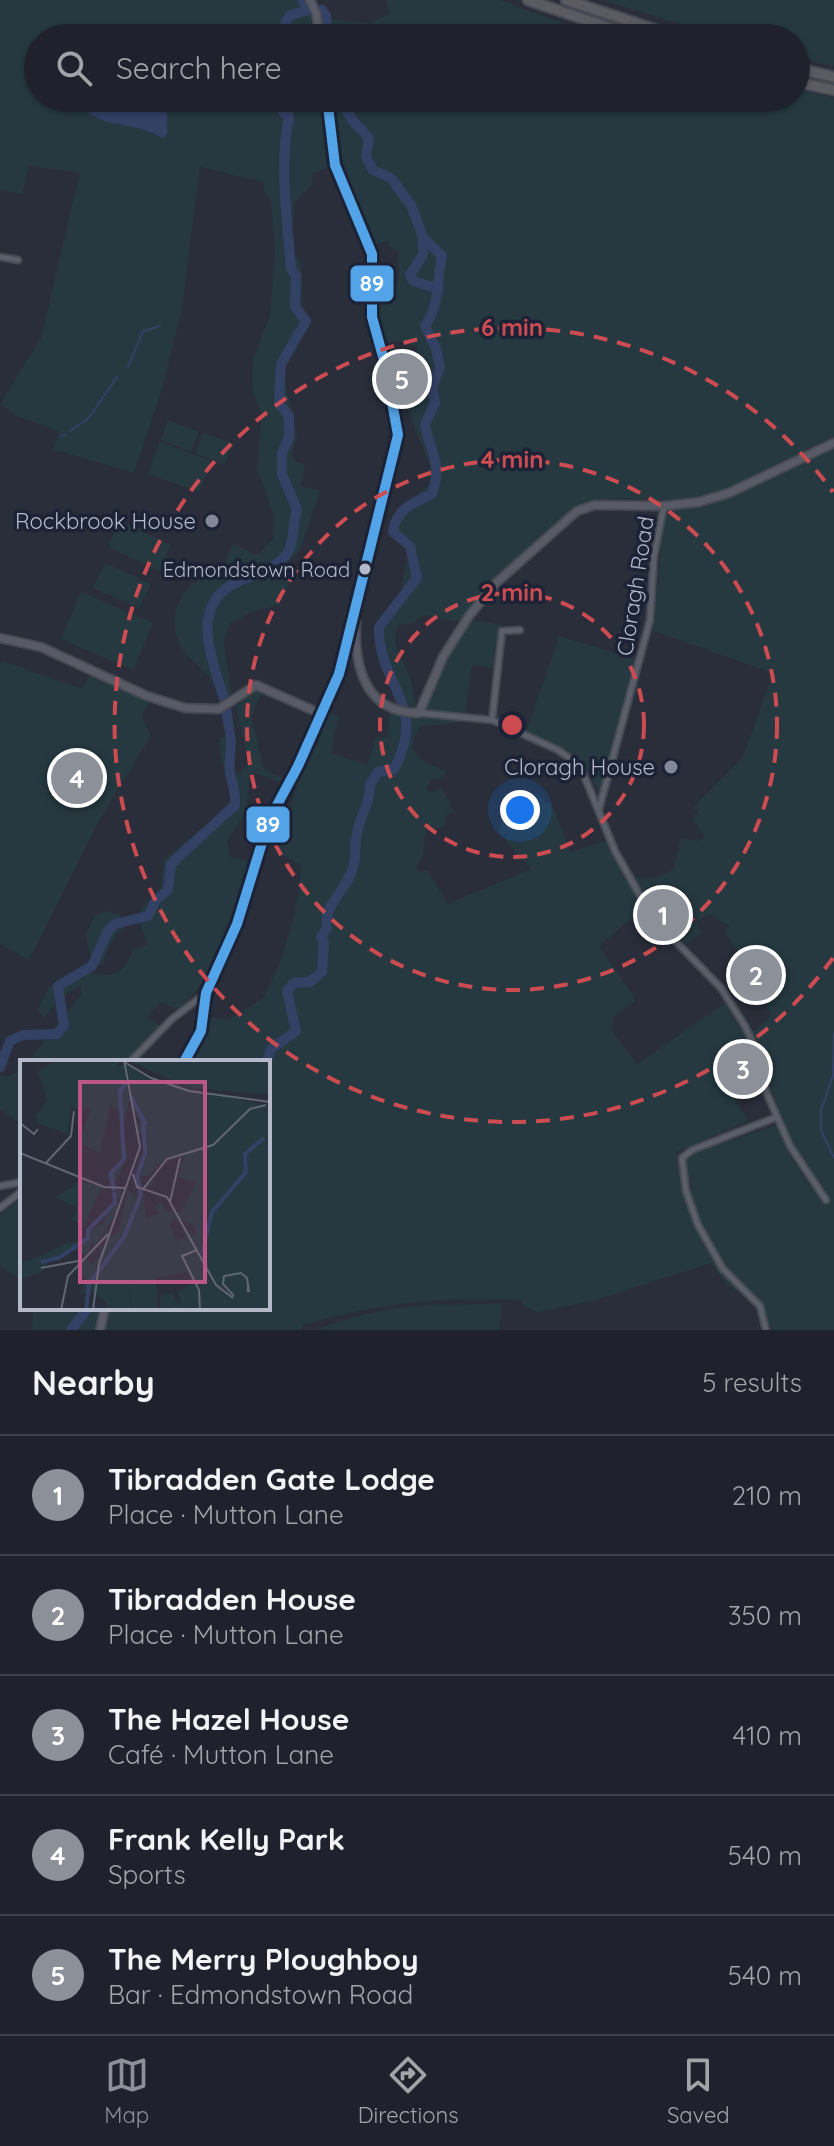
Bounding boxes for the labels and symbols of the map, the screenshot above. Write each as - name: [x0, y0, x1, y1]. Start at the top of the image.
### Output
- line badge: 89: [349, 264, 395, 303]
- text: 89: [360, 269, 384, 297]
- text: 6 min: [481, 312, 543, 342]
- pin: 5: [376, 349, 428, 409]
- text: 4 min: [481, 444, 543, 474]
- place label: Rockbrook House: [15, 507, 196, 535]
- marker: Rockbrook House: [203, 512, 221, 530]
- street label: Cloragh Road: [610, 514, 660, 658]
- place label: Edmondstown Road: [163, 557, 350, 582]
- marker: Edmondstown Road: [357, 561, 373, 577]
- text: 2 min: [481, 577, 543, 607]
- centre of rings: [498, 711, 526, 739]
- pin: 4: [51, 748, 103, 808]
- place label: Cloragh House: [504, 753, 655, 781]
- marker: Cloragh House: [662, 758, 680, 776]
- your location: [500, 790, 540, 830]
- line badge: 89: [245, 805, 291, 844]
- text: 89: [256, 810, 280, 838]
- pin: 1: [637, 885, 689, 945]
- pin: 2: [730, 945, 782, 1005]
- pin: 3: [717, 1039, 769, 1099]
- inset map: [20, 1060, 270, 1310]

